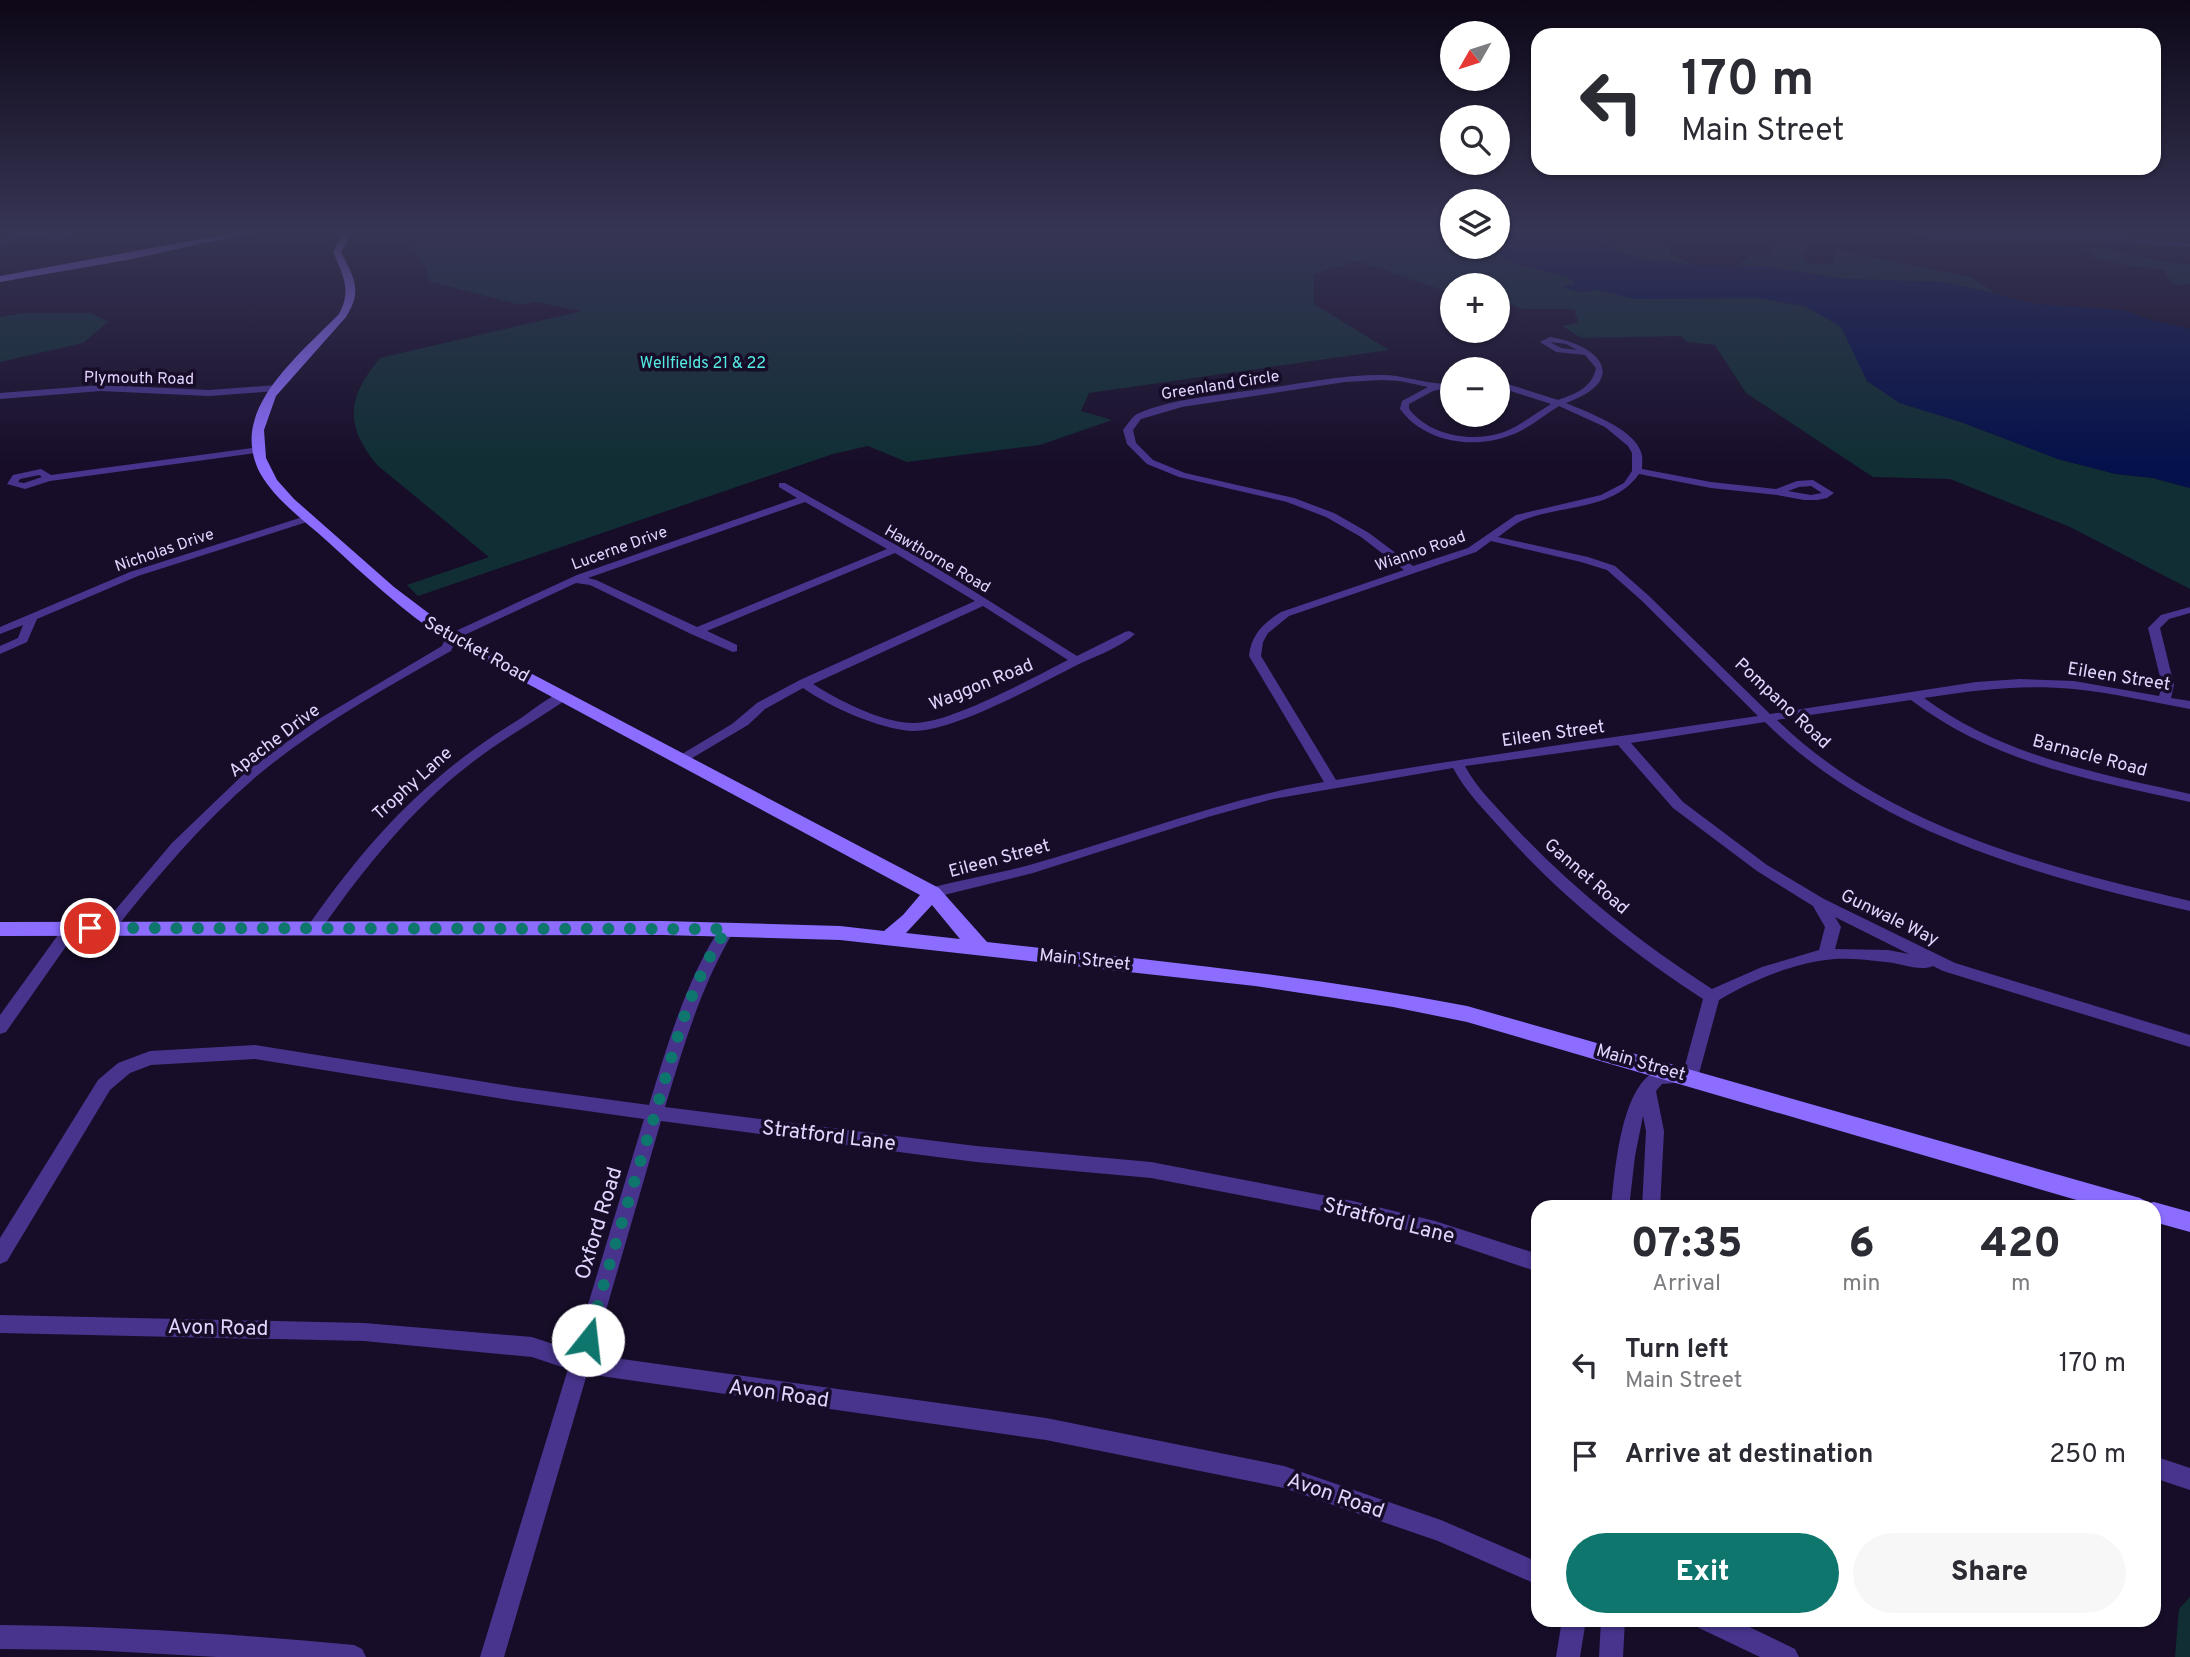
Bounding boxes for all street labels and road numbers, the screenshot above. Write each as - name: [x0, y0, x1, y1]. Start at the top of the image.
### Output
- street label: Greenland Circle: [1160, 367, 1281, 405]
- street label: Plymouth Road: [84, 368, 194, 390]
- street label: Hawthorne Road: [880, 521, 994, 598]
- street label: Lucerne Drive: [569, 522, 670, 575]
- street label: Nicholas Drive: [113, 525, 217, 577]
- street label: Wianno Road: [1373, 527, 1469, 577]
- street label: Setucket Road: [420, 612, 533, 689]
- street label: Waggon Road: [926, 654, 1037, 717]
- street label: Pompano Road: [1729, 654, 1835, 755]
- street label: Eileen Street: [2066, 658, 2172, 697]
- street label: Apache Drive: [225, 699, 325, 783]
- street label: Eileen Street: [1500, 716, 1606, 753]
- street label: Barnacle Road: [2030, 730, 2150, 783]
- street label: Trophy Lane: [368, 742, 458, 826]
- street label: Gannet Road: [1539, 834, 1633, 920]
- street label: Eileen Street: [946, 835, 1053, 884]
- street label: Gunwale Way: [1836, 885, 1942, 952]
- street label: Main Street: [1038, 944, 1132, 977]
- street label: Main Street: [1593, 1040, 1688, 1087]
- street label: Stratford Lane: [760, 1115, 897, 1158]
- street label: Oxford Road: [569, 1164, 629, 1283]
- street label: Stratford Lane: [1320, 1192, 1457, 1251]
- street label: Avon Road: [167, 1314, 269, 1343]
- street label: Avon Road: [727, 1374, 831, 1415]
- street label: Avon Road: [1283, 1467, 1388, 1526]

